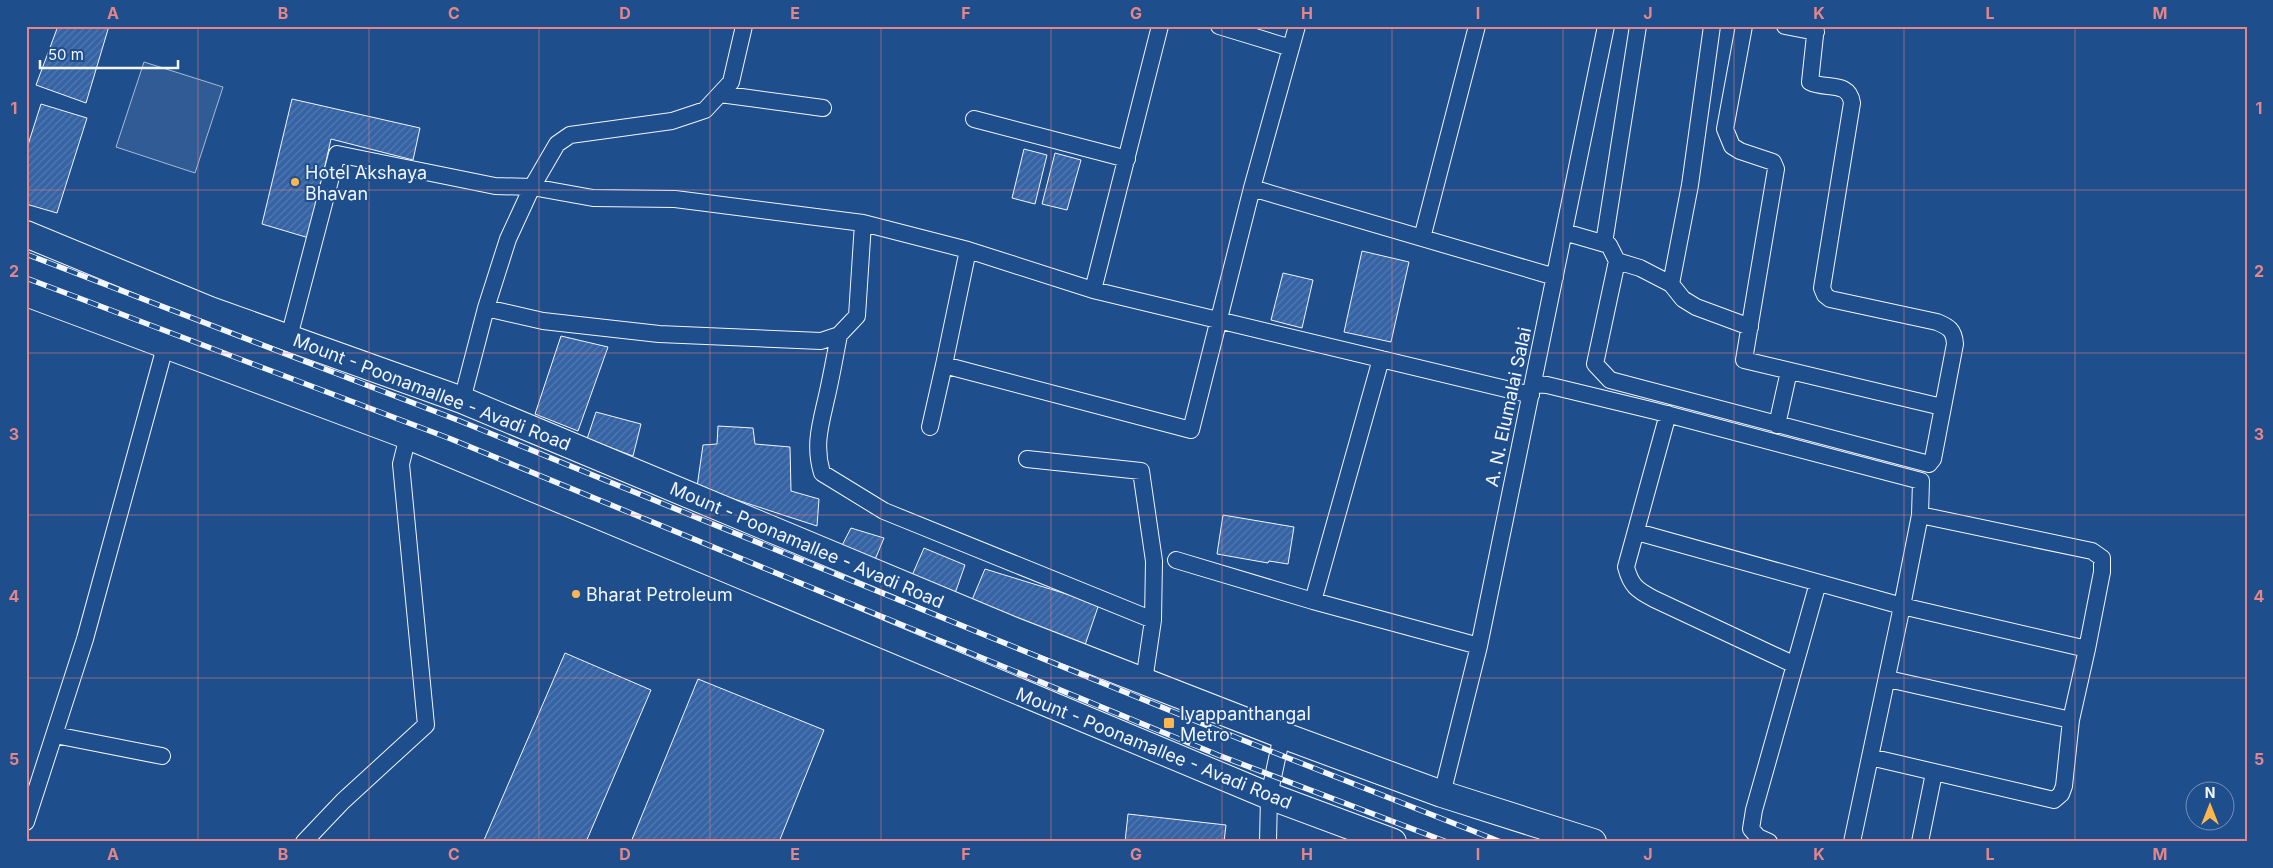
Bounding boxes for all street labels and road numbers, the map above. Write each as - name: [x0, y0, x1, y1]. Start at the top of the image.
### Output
- street label: A. N. Elumalai Salai: [1481, 325, 1535, 489]
- street label: Mount - Poonamallee - Avadi Road: [290, 329, 574, 455]
- street label: Mount - Poonamallee - Avadi Road: [667, 478, 947, 612]
- street label: Mount - Poonamallee - Avadi Road: [1013, 683, 1295, 813]

